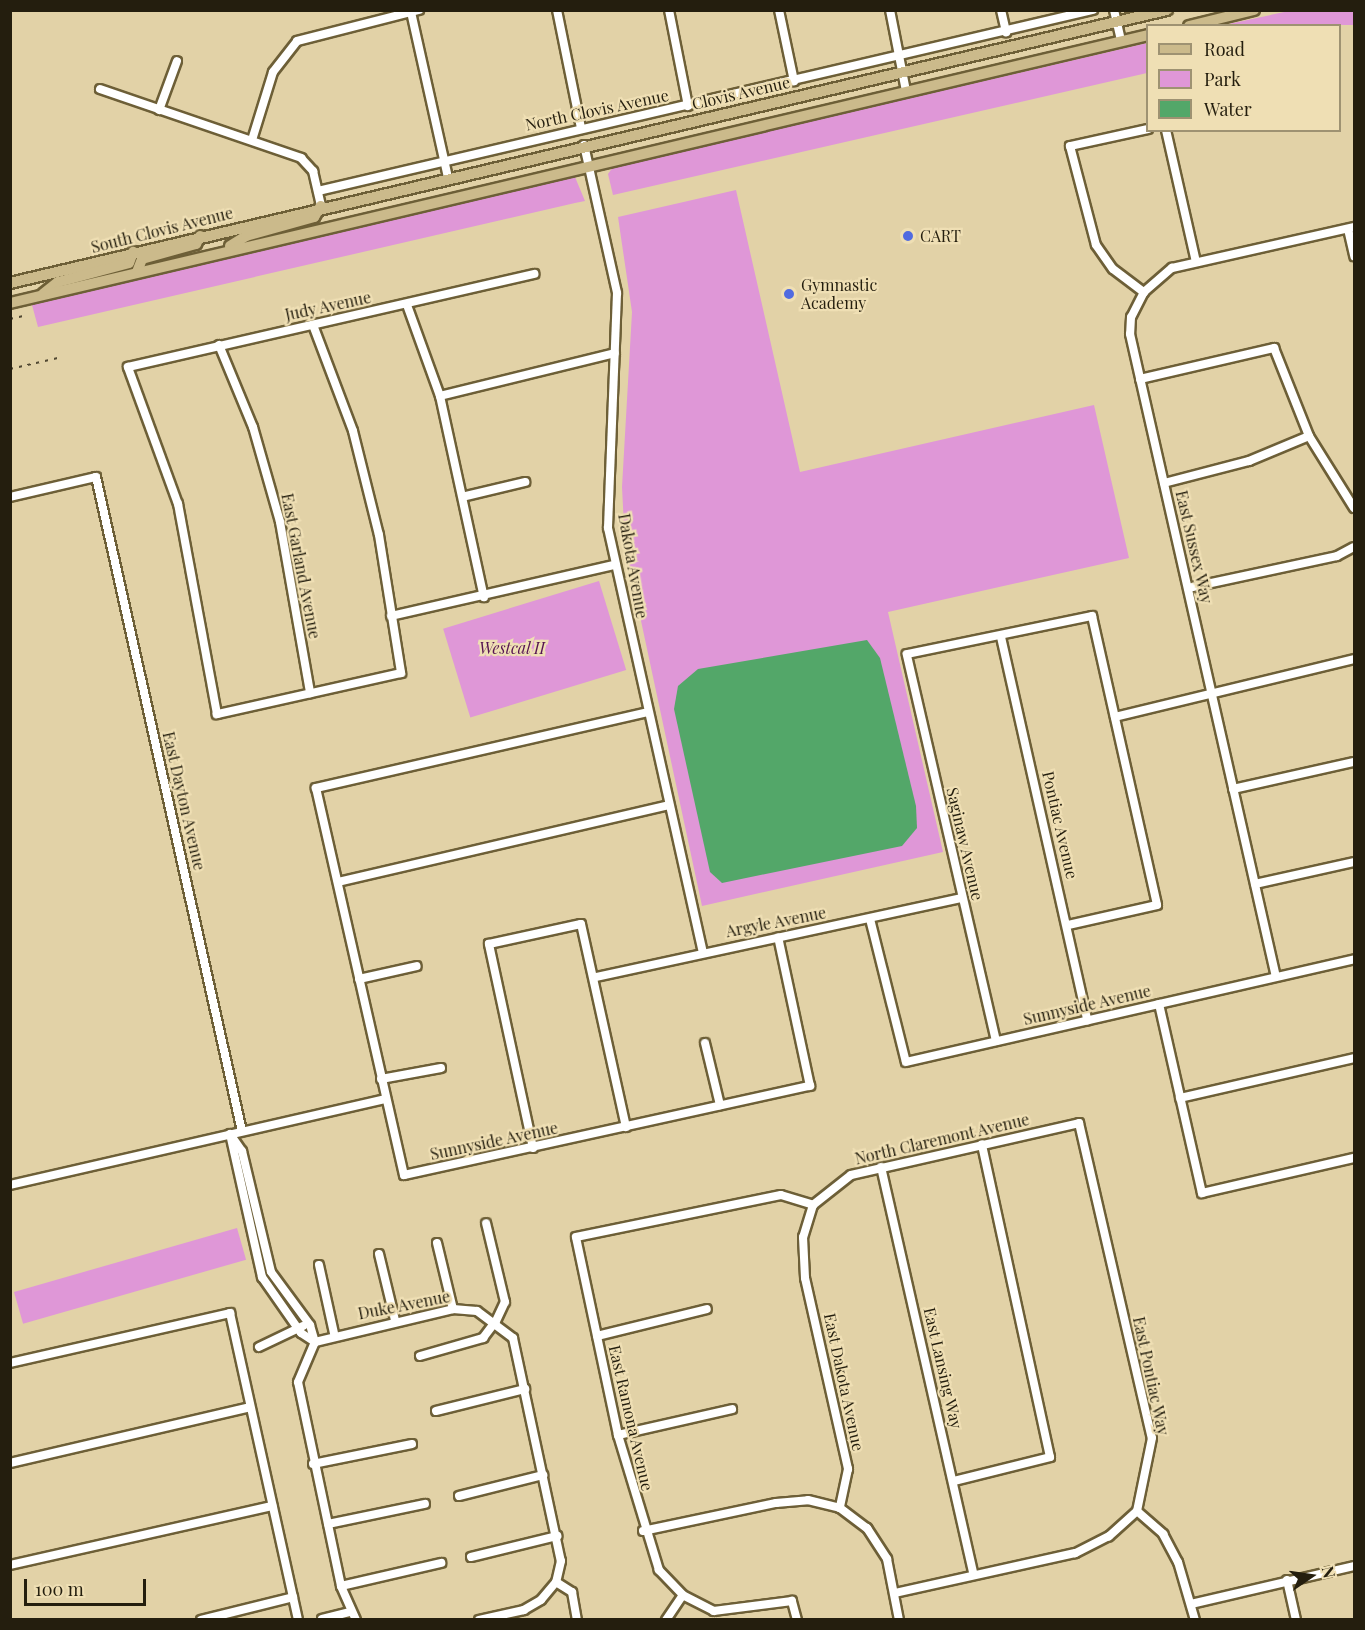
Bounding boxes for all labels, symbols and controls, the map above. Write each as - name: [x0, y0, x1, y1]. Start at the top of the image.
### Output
- legend: [1146, 24, 1341, 132]
- text: Road: [1204, 37, 1245, 61]
- text: Park: [1204, 67, 1241, 91]
- street label: Clovis Avenue: [690, 72, 792, 114]
- street label: North Clovis Avenue: [523, 85, 671, 135]
- text: Water: [1204, 97, 1252, 121]
- street label: South Clovis Avenue: [89, 203, 235, 257]
- place label: CART: [920, 226, 961, 246]
- marker: CART: [901, 229, 915, 243]
- place label: Gymnastic Academy: [801, 275, 877, 313]
- street label: Judy Avenue: [283, 287, 373, 325]
- marker: Gymnastic Academy: [782, 287, 796, 301]
- street label: East Sussex Way: [1172, 488, 1216, 606]
- street label: East Garland Avenue: [277, 491, 325, 641]
- street label: Dakota Avenue: [614, 512, 652, 620]
- park label: Westcal II: [479, 638, 545, 658]
- street label: East Dayton Avenue: [159, 729, 209, 873]
- street label: Pontiac Avenue: [1038, 769, 1082, 881]
- street label: Saginaw Avenue: [943, 785, 987, 903]
- street label: Argyle Avenue: [724, 903, 828, 941]
- street label: Sunnyside Avenue: [1021, 981, 1153, 1029]
- street label: North Claremont Avenue: [852, 1109, 1032, 1169]
- street label: Sunnyside Avenue: [428, 1118, 560, 1164]
- street label: Duke Avenue: [356, 1287, 452, 1323]
- street label: East Lansing Way: [920, 1305, 966, 1431]
- street label: East Dakota Avenue: [820, 1311, 868, 1453]
- street label: East Pontiac Way: [1129, 1314, 1173, 1438]
- street label: East Ramona Avenue: [605, 1343, 657, 1493]
- north arrow: [1281, 1546, 1341, 1606]
- text: N: [1317, 1564, 1341, 1580]
- scale bar: [27, 1567, 148, 1605]
- text: 100 m: [35, 1577, 84, 1601]

